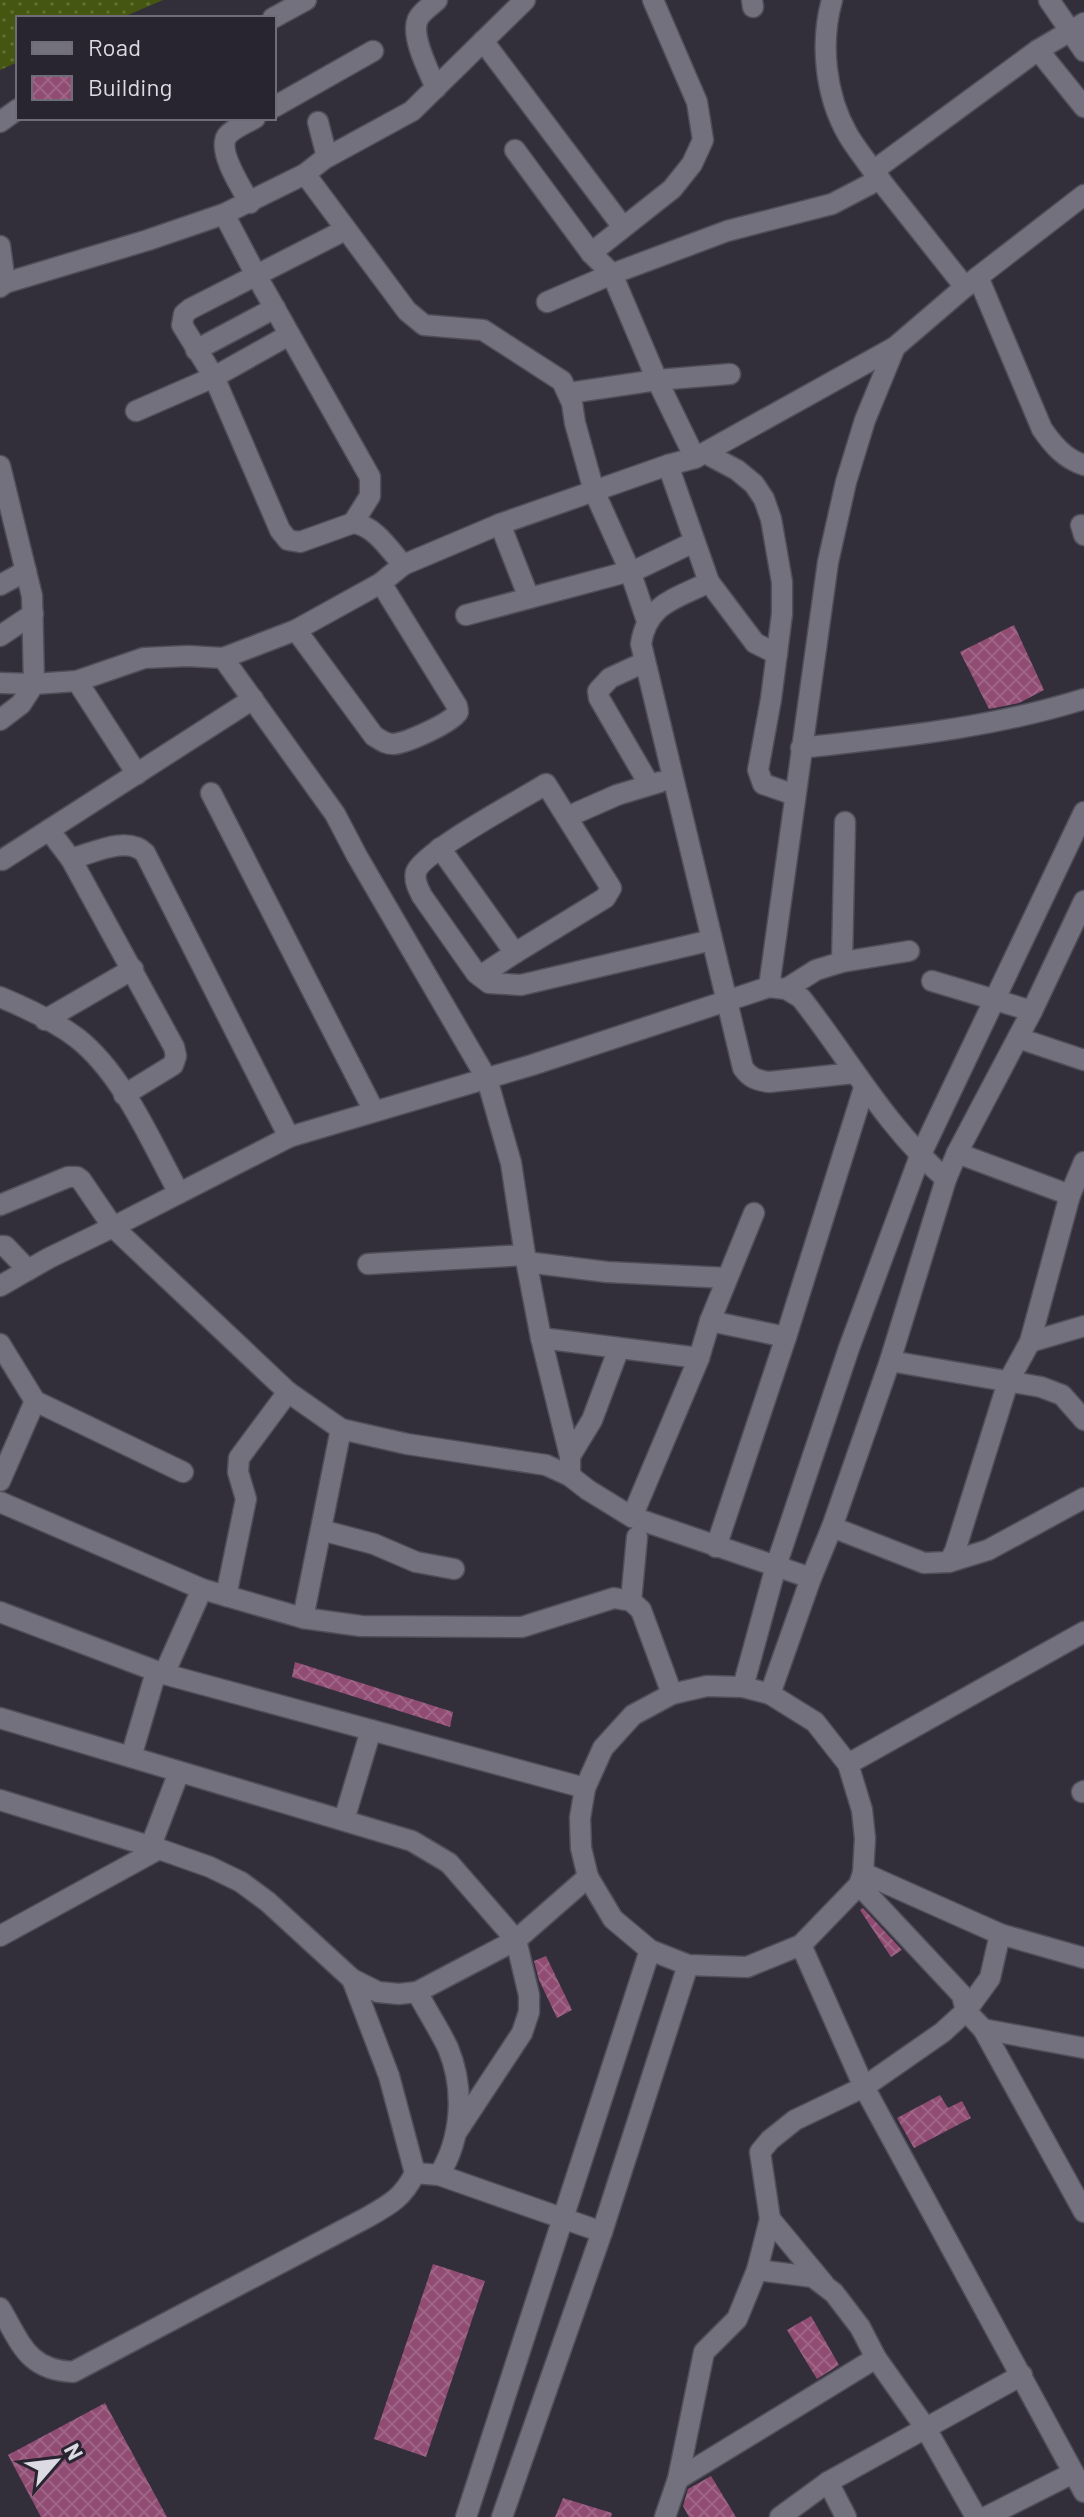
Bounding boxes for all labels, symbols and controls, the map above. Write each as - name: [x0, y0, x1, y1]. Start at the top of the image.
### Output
- legend: [16, 16, 276, 120]
- text: Road: [88, 32, 141, 61]
- text: Building: [88, 72, 172, 101]
- north arrow: [16, 2421, 96, 2501]
- text: N: [60, 2439, 89, 2464]

